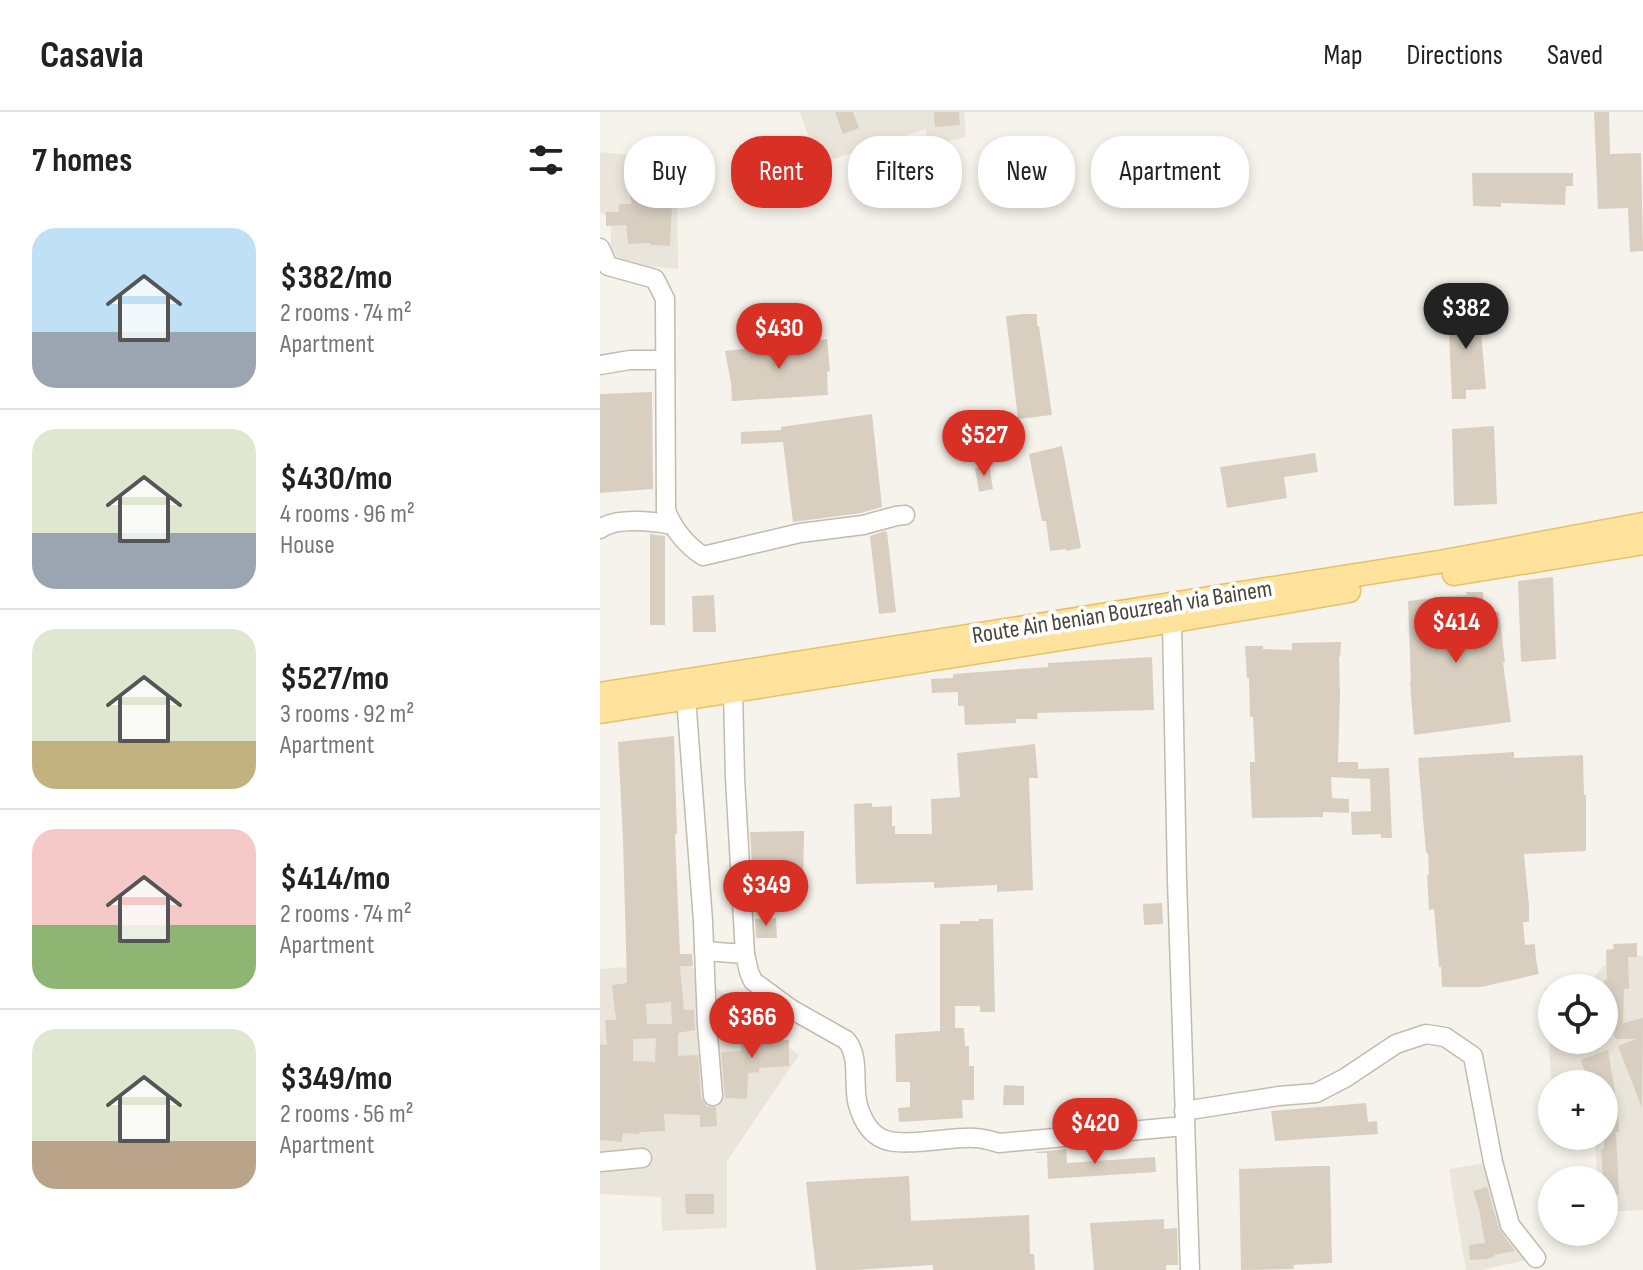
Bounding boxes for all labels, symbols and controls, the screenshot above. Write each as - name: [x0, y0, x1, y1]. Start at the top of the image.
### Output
- text: Casavia: [40, 33, 144, 78]
- text: Map: [1324, 39, 1363, 72]
- text: Directions: [1407, 39, 1503, 72]
- text: Saved: [1547, 39, 1603, 72]
- chip: Buy: [624, 136, 715, 208]
- chip: Rent: [731, 136, 832, 208]
- chip: Filters: [848, 136, 962, 208]
- chip: New: [978, 136, 1075, 208]
- chip: Apartment: [1091, 136, 1249, 208]
- icon: filters: [524, 138, 568, 182]
- text: 7 homes: [32, 140, 132, 181]
- text: $382/mo: [280, 257, 392, 298]
- icon: home: [96, 260, 192, 356]
- pin: $382: [1419, 283, 1513, 351]
- text: $382: [1442, 293, 1490, 324]
- text: 2 rooms · 74 m²: [280, 298, 412, 329]
- pin: $430: [732, 303, 826, 371]
- text: $430: [754, 313, 804, 344]
- text: Apartment: [280, 329, 374, 360]
- pin: $527: [937, 410, 1031, 478]
- text: $527: [960, 420, 1008, 451]
- text: $430/mo: [280, 458, 392, 499]
- icon: home: [96, 461, 192, 557]
- text: 4 rooms · 96 m²: [280, 499, 415, 530]
- text: House: [280, 530, 335, 561]
- street label: Route Ain benian Bouzreah via Bainem: [970, 574, 1274, 650]
- pin: $414: [1409, 597, 1503, 665]
- text: $414: [1432, 607, 1480, 638]
- text: $527/mo: [280, 658, 389, 699]
- icon: home: [96, 661, 192, 757]
- text: 3 rooms · 92 m²: [280, 699, 414, 730]
- text: Apartment: [280, 730, 374, 761]
- text: $414/mo: [280, 858, 390, 899]
- pin: $349: [719, 860, 813, 928]
- icon: home: [96, 861, 192, 957]
- text: $349: [741, 870, 791, 901]
- text: 2 rooms · 74 m²: [280, 899, 412, 930]
- text: Apartment: [280, 930, 374, 961]
- map controls: [1538, 974, 1618, 1246]
- button: locate: [1538, 974, 1618, 1054]
- pin: $366: [705, 992, 799, 1060]
- text: $366: [727, 1002, 777, 1033]
- text: $349/mo: [280, 1058, 392, 1099]
- icon: home: [96, 1061, 192, 1157]
- button: +: [1538, 1070, 1618, 1150]
- pin: $420: [1048, 1098, 1142, 1166]
- text: 2 rooms · 56 m²: [280, 1099, 414, 1130]
- text: $420: [1070, 1108, 1120, 1139]
- text: Apartment: [280, 1130, 374, 1161]
- button: −: [1538, 1166, 1618, 1246]

